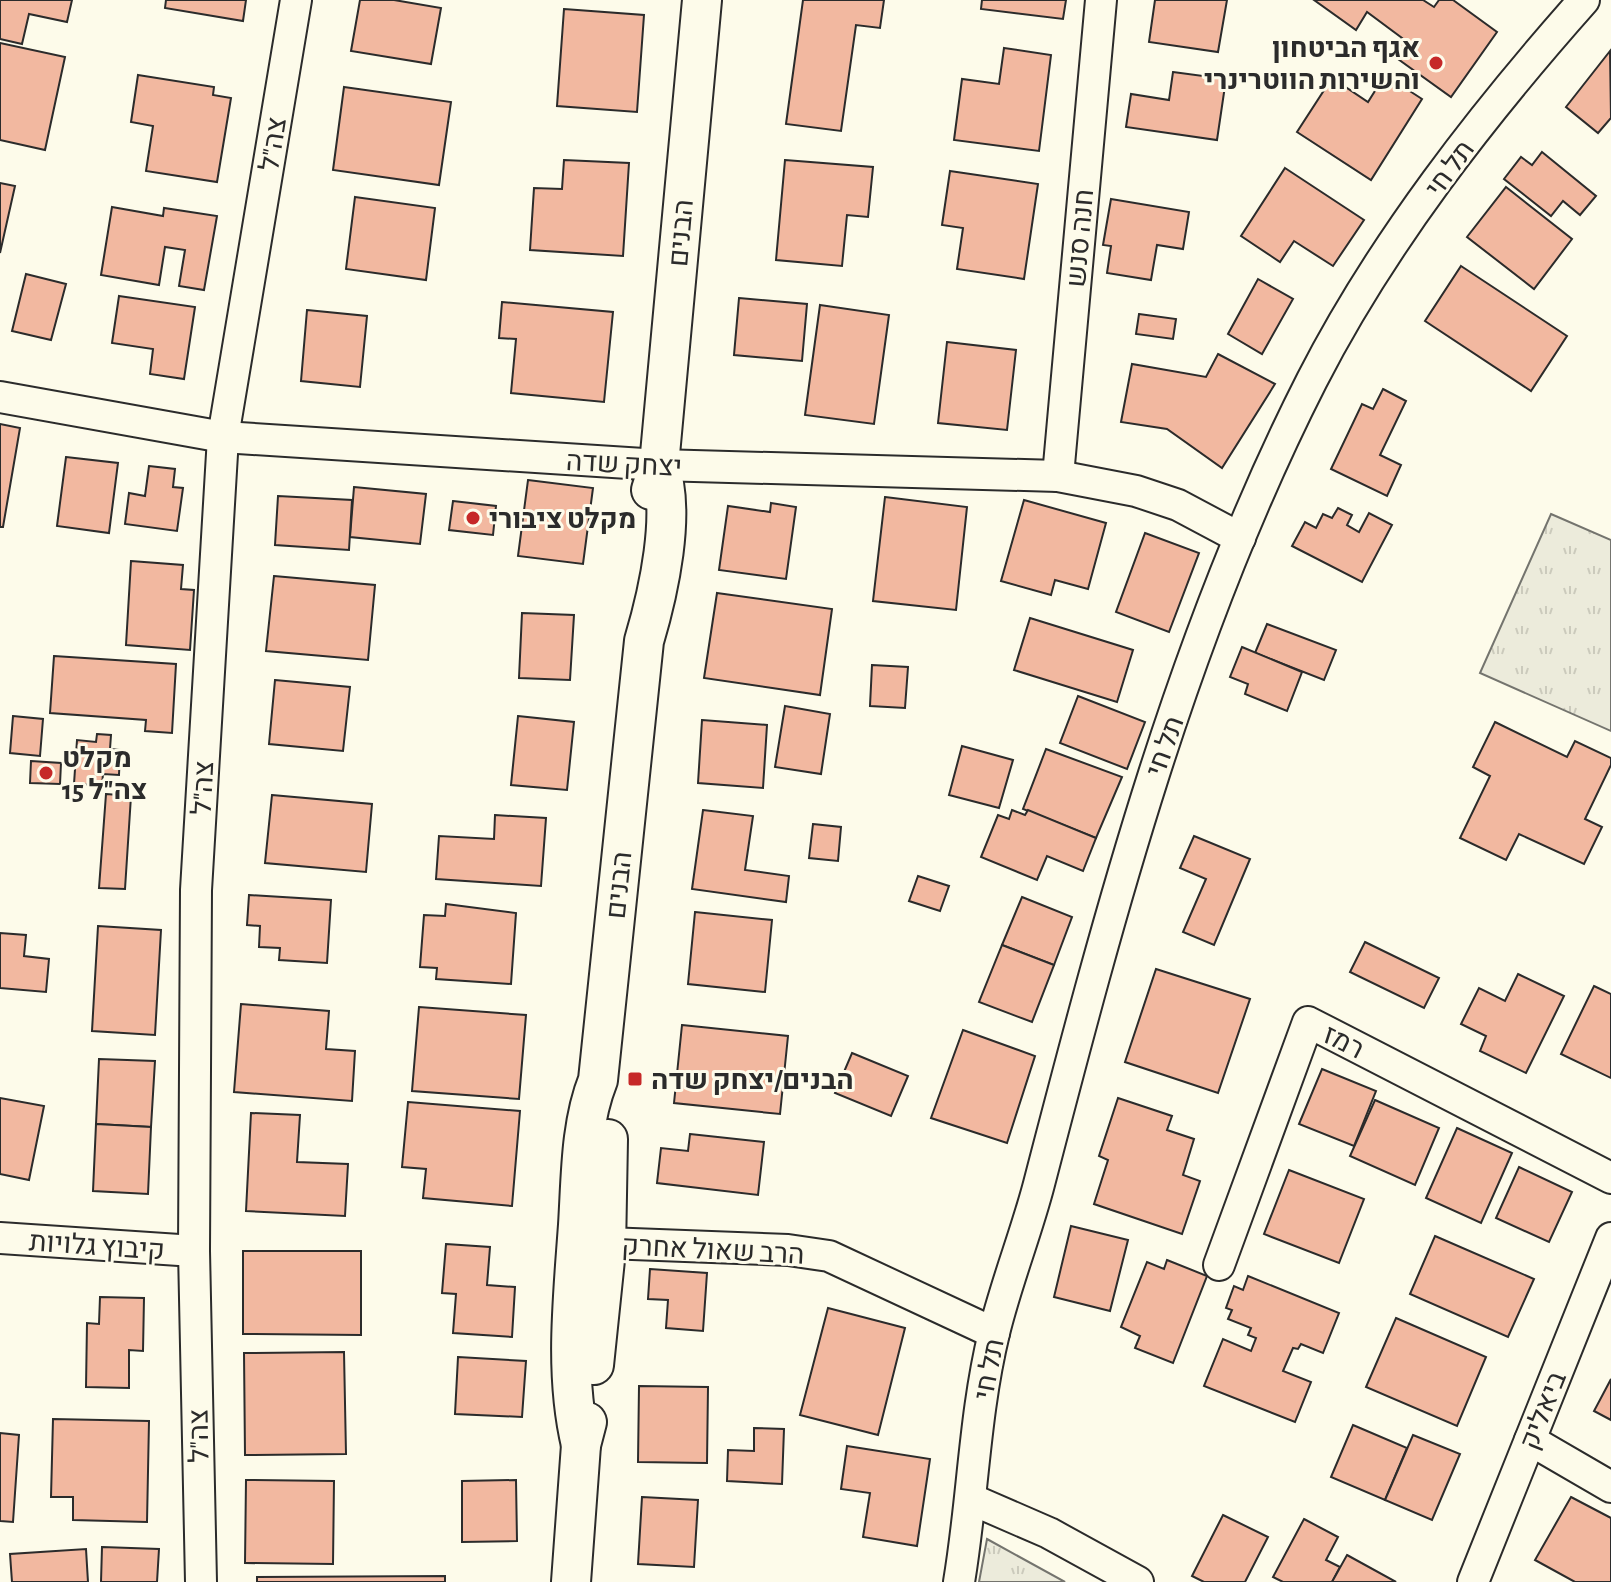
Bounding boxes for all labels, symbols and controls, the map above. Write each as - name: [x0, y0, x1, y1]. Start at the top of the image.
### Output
- place label: אגף הביטחון והשירות הווטרינרי: [1204, 35, 1420, 95]
- marker: אגף הביטחון והשירות הווטרינרי: [1427, 54, 1445, 72]
- street label: צה"ל: [256, 115, 292, 173]
- street label: תל חי: [1421, 136, 1480, 202]
- street label: חנה סנש: [1063, 188, 1099, 288]
- street label: הבנים: [665, 198, 699, 268]
- street label: יצחק שדה: [565, 448, 683, 482]
- place label: מקלט ציבורי: [489, 506, 636, 534]
- marker: מקלט ציבורי: [464, 509, 482, 527]
- street label: תל חי: [1142, 713, 1190, 781]
- place label: מקלט צה"ל 15: [62, 745, 147, 805]
- street label: צה"ל: [189, 760, 219, 816]
- marker: מקלט צה"ל 15: [37, 764, 55, 782]
- street label: הבנים: [603, 850, 637, 920]
- street label: רמז: [1318, 1021, 1368, 1065]
- place label: הבנים/יצחק שדה: [651, 1067, 854, 1095]
- marker: הבנים/יצחק שדה: [626, 1070, 644, 1088]
- street label: קיבוץ גלויות: [28, 1228, 166, 1266]
- street label: הרב שאול אחרק: [621, 1232, 805, 1270]
- street label: תל חי: [970, 1336, 1010, 1402]
- street label: ביאליק: [1516, 1368, 1572, 1454]
- street label: צה"ל: [186, 1409, 214, 1463]

